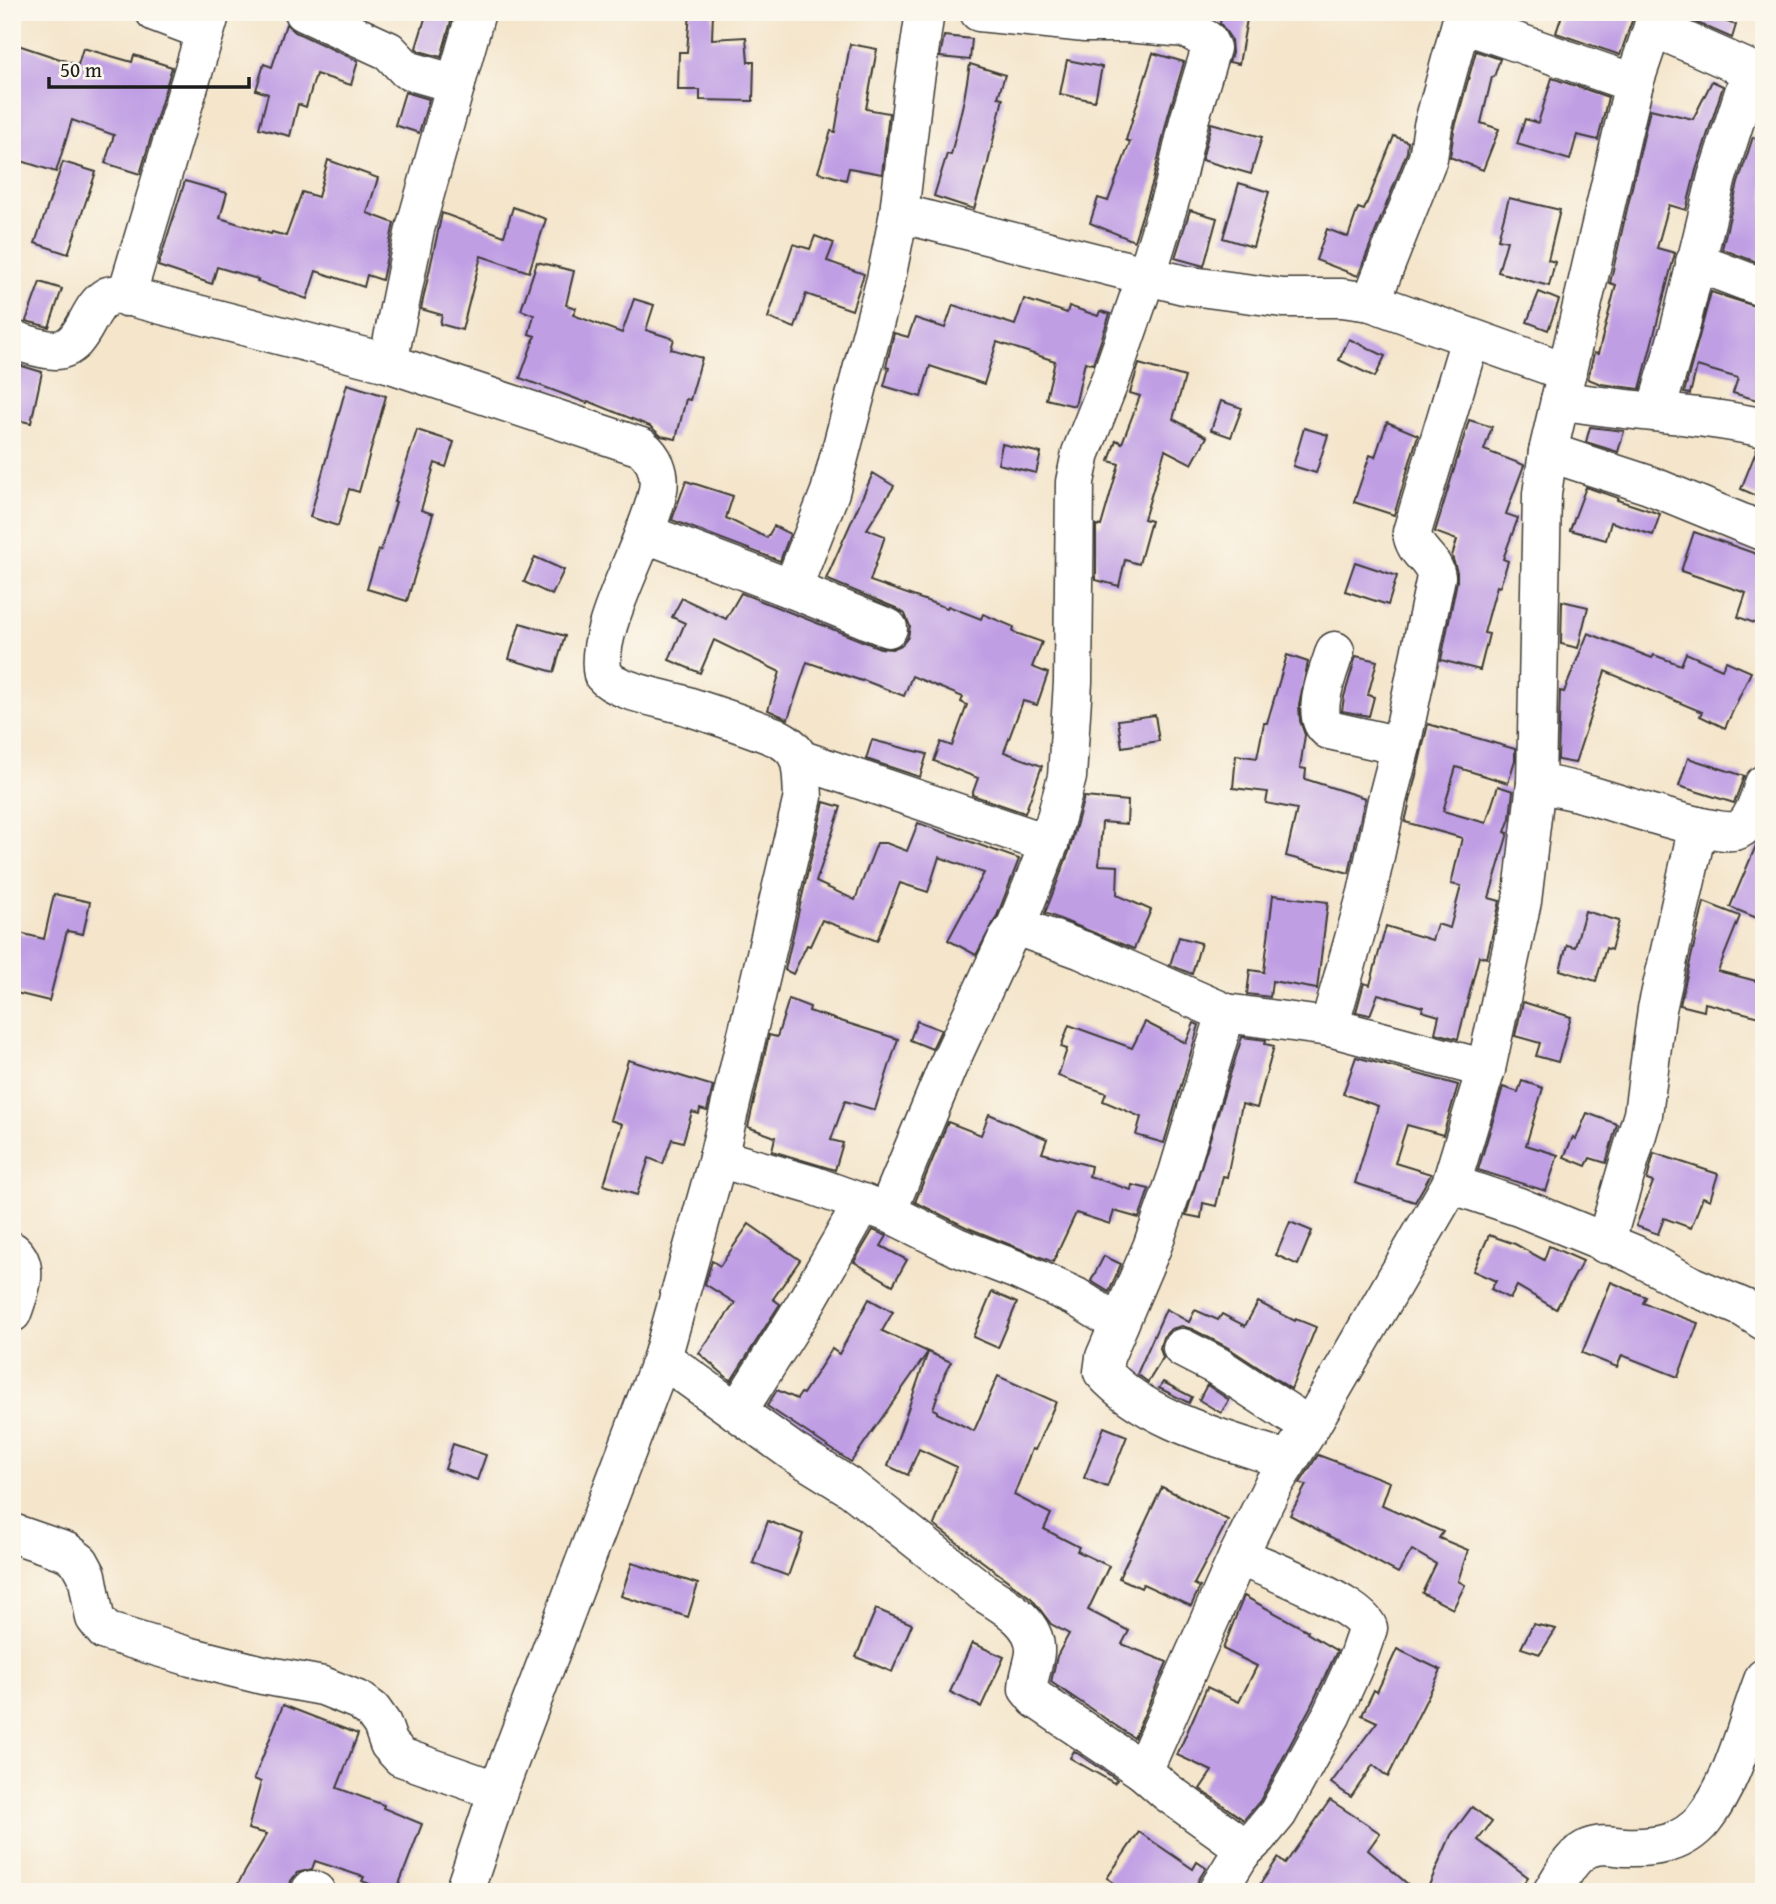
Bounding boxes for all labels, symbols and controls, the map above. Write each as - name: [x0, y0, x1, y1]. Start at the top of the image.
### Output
- scale bar: [49, 46, 248, 90]
- text: 50 m: [60, 54, 102, 85]

